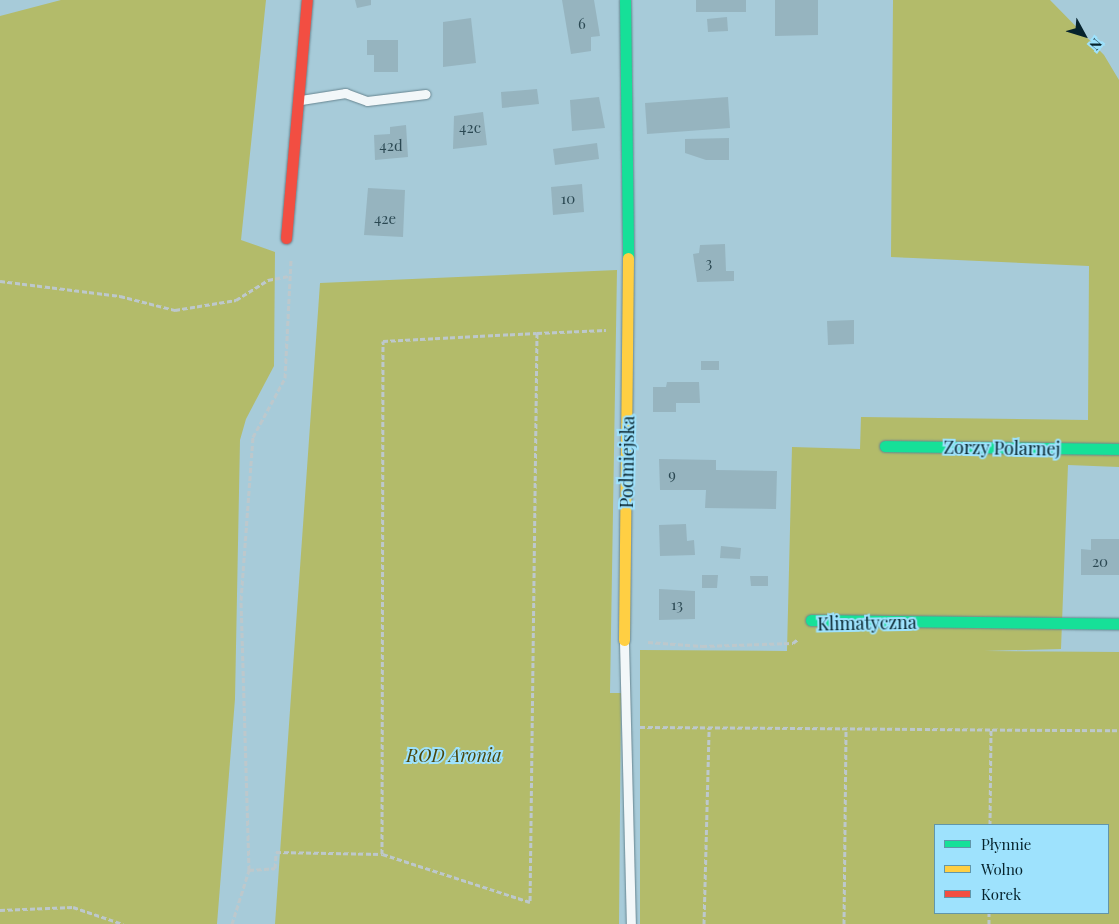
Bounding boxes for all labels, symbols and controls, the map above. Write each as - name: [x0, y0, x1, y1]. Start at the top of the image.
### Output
- north arrow: [1059, 10, 1109, 60]
- house number: 6: [578, 15, 586, 33]
- text: N: [1085, 35, 1107, 55]
- house number: 42c: [459, 119, 481, 137]
- house number: 42d: [379, 137, 403, 155]
- house number: 10: [561, 190, 575, 208]
- house number: 42e: [374, 210, 396, 228]
- house number: 3: [706, 254, 712, 272]
- street label: Podmiejska: [615, 416, 639, 508]
- street label: Zorzy Polarnej: [943, 436, 1061, 460]
- house number: 9: [668, 466, 676, 484]
- house number: 20: [1092, 553, 1108, 571]
- house number: 13: [671, 596, 683, 614]
- street label: Klimatyczna: [817, 611, 917, 635]
- park label: ROD Aronia: [406, 744, 502, 766]
- legend: [934, 824, 1109, 914]
- text: Płynnie: [981, 834, 1031, 854]
- text: Wolno: [981, 859, 1023, 879]
- text: Korek: [981, 884, 1021, 904]

